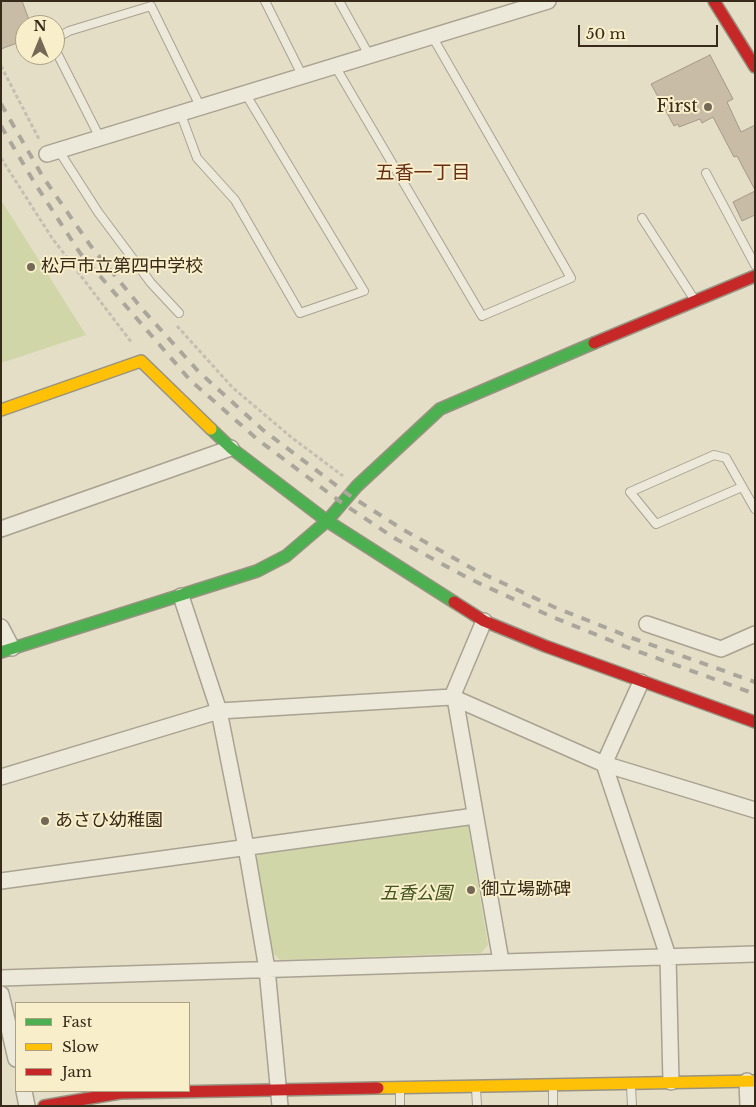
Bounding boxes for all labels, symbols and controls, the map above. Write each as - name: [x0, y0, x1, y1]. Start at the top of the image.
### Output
- north arrow: [15, 15, 65, 65]
- scale bar: [581, 15, 721, 47]
- text: N: [33, 17, 47, 35]
- text: 50 m: [586, 24, 626, 43]
- place label: First: [656, 96, 698, 118]
- marker: First: [702, 101, 714, 113]
- district label: 五香一丁目: [376, 163, 470, 185]
- place label: 松戸市立第四中学校: [41, 256, 203, 278]
- marker: 松戸市立第四中学校: [25, 261, 37, 273]
- place label: あさひ幼稚園: [55, 810, 163, 832]
- marker: あさひ幼稚園: [39, 815, 51, 827]
- place label: 御立場跡碑: [481, 879, 571, 901]
- park label: 五香公園: [380, 883, 452, 905]
- marker: 御立場跡碑: [465, 884, 477, 896]
- legend: [15, 1002, 190, 1092]
- text: Fast: [62, 1012, 92, 1031]
- text: Slow: [62, 1037, 99, 1056]
- text: Jam: [62, 1062, 92, 1081]

